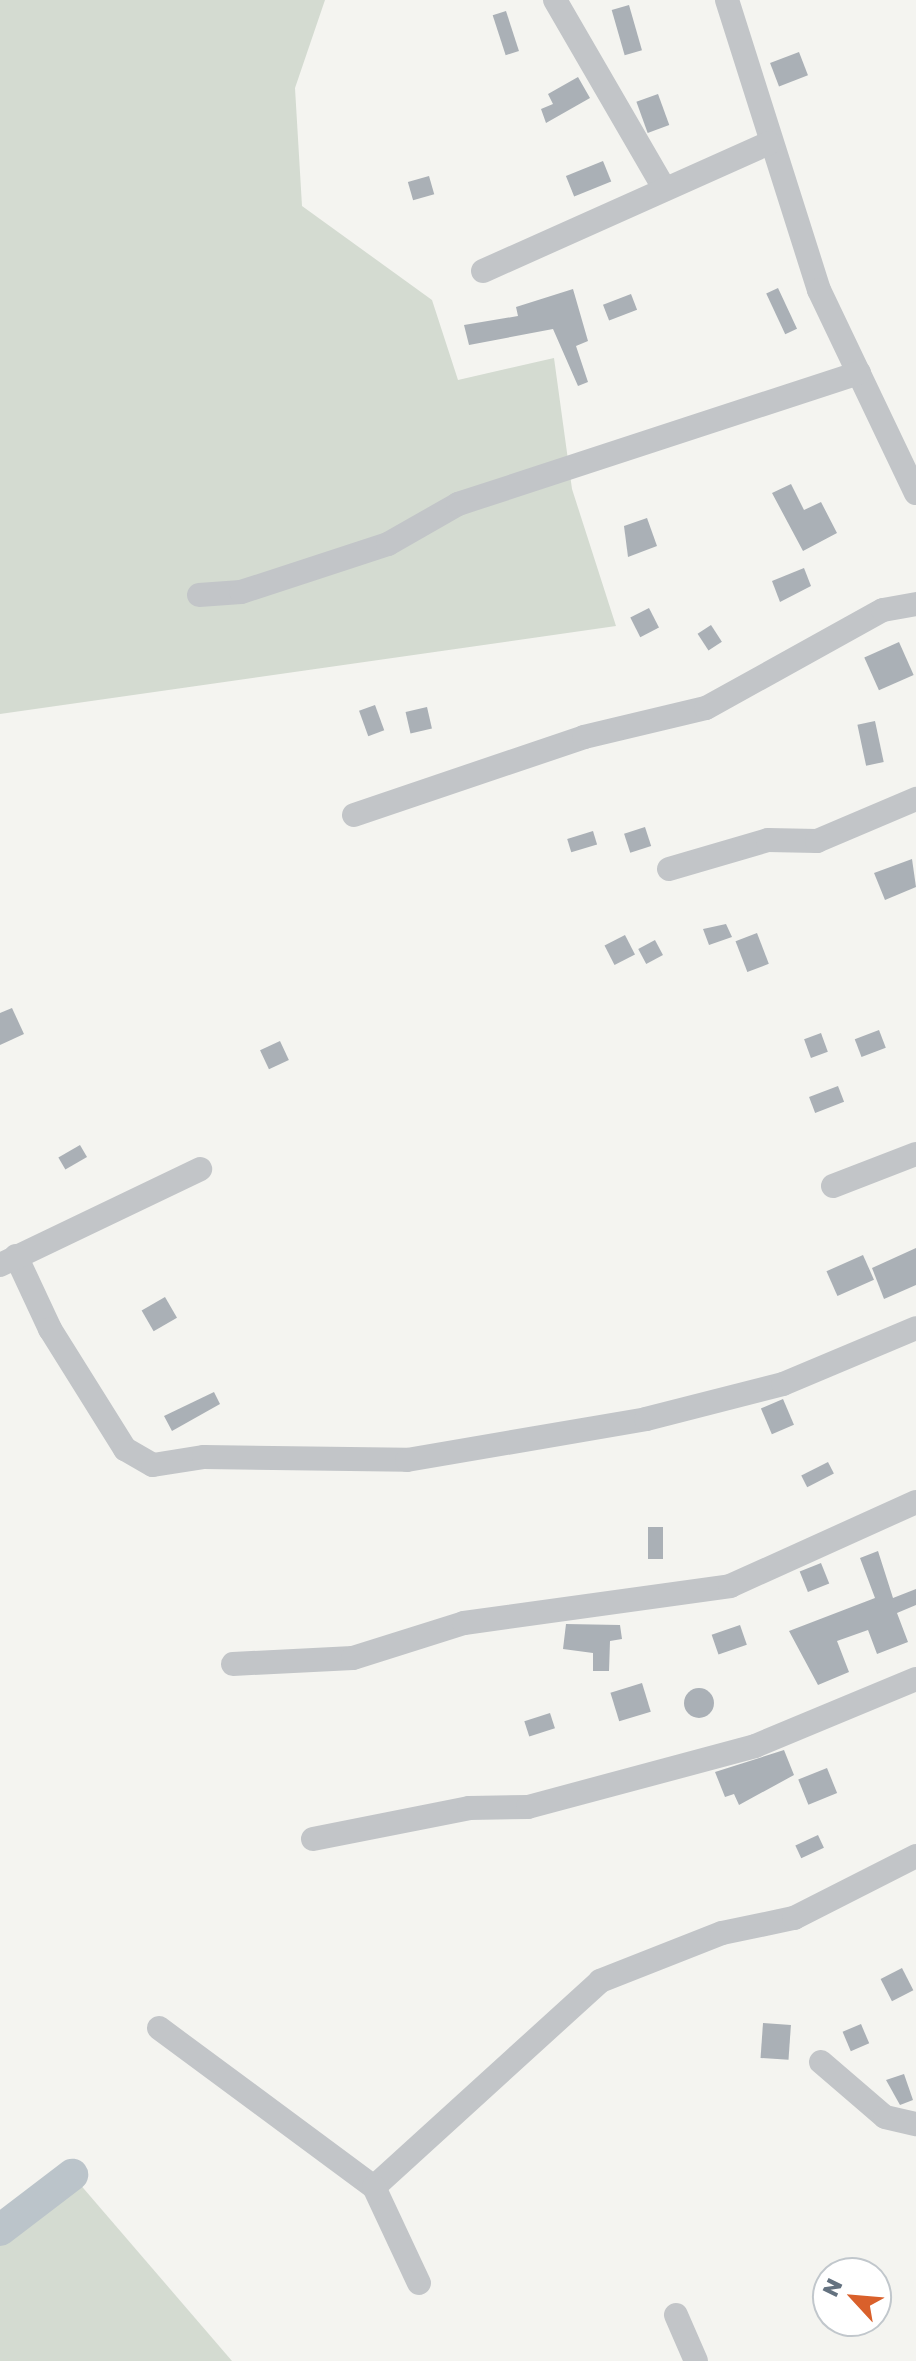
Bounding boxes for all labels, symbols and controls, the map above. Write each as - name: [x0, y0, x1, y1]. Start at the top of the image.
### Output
- north arrow: [812, 2257, 892, 2337]
- text: N: [816, 2274, 848, 2301]

